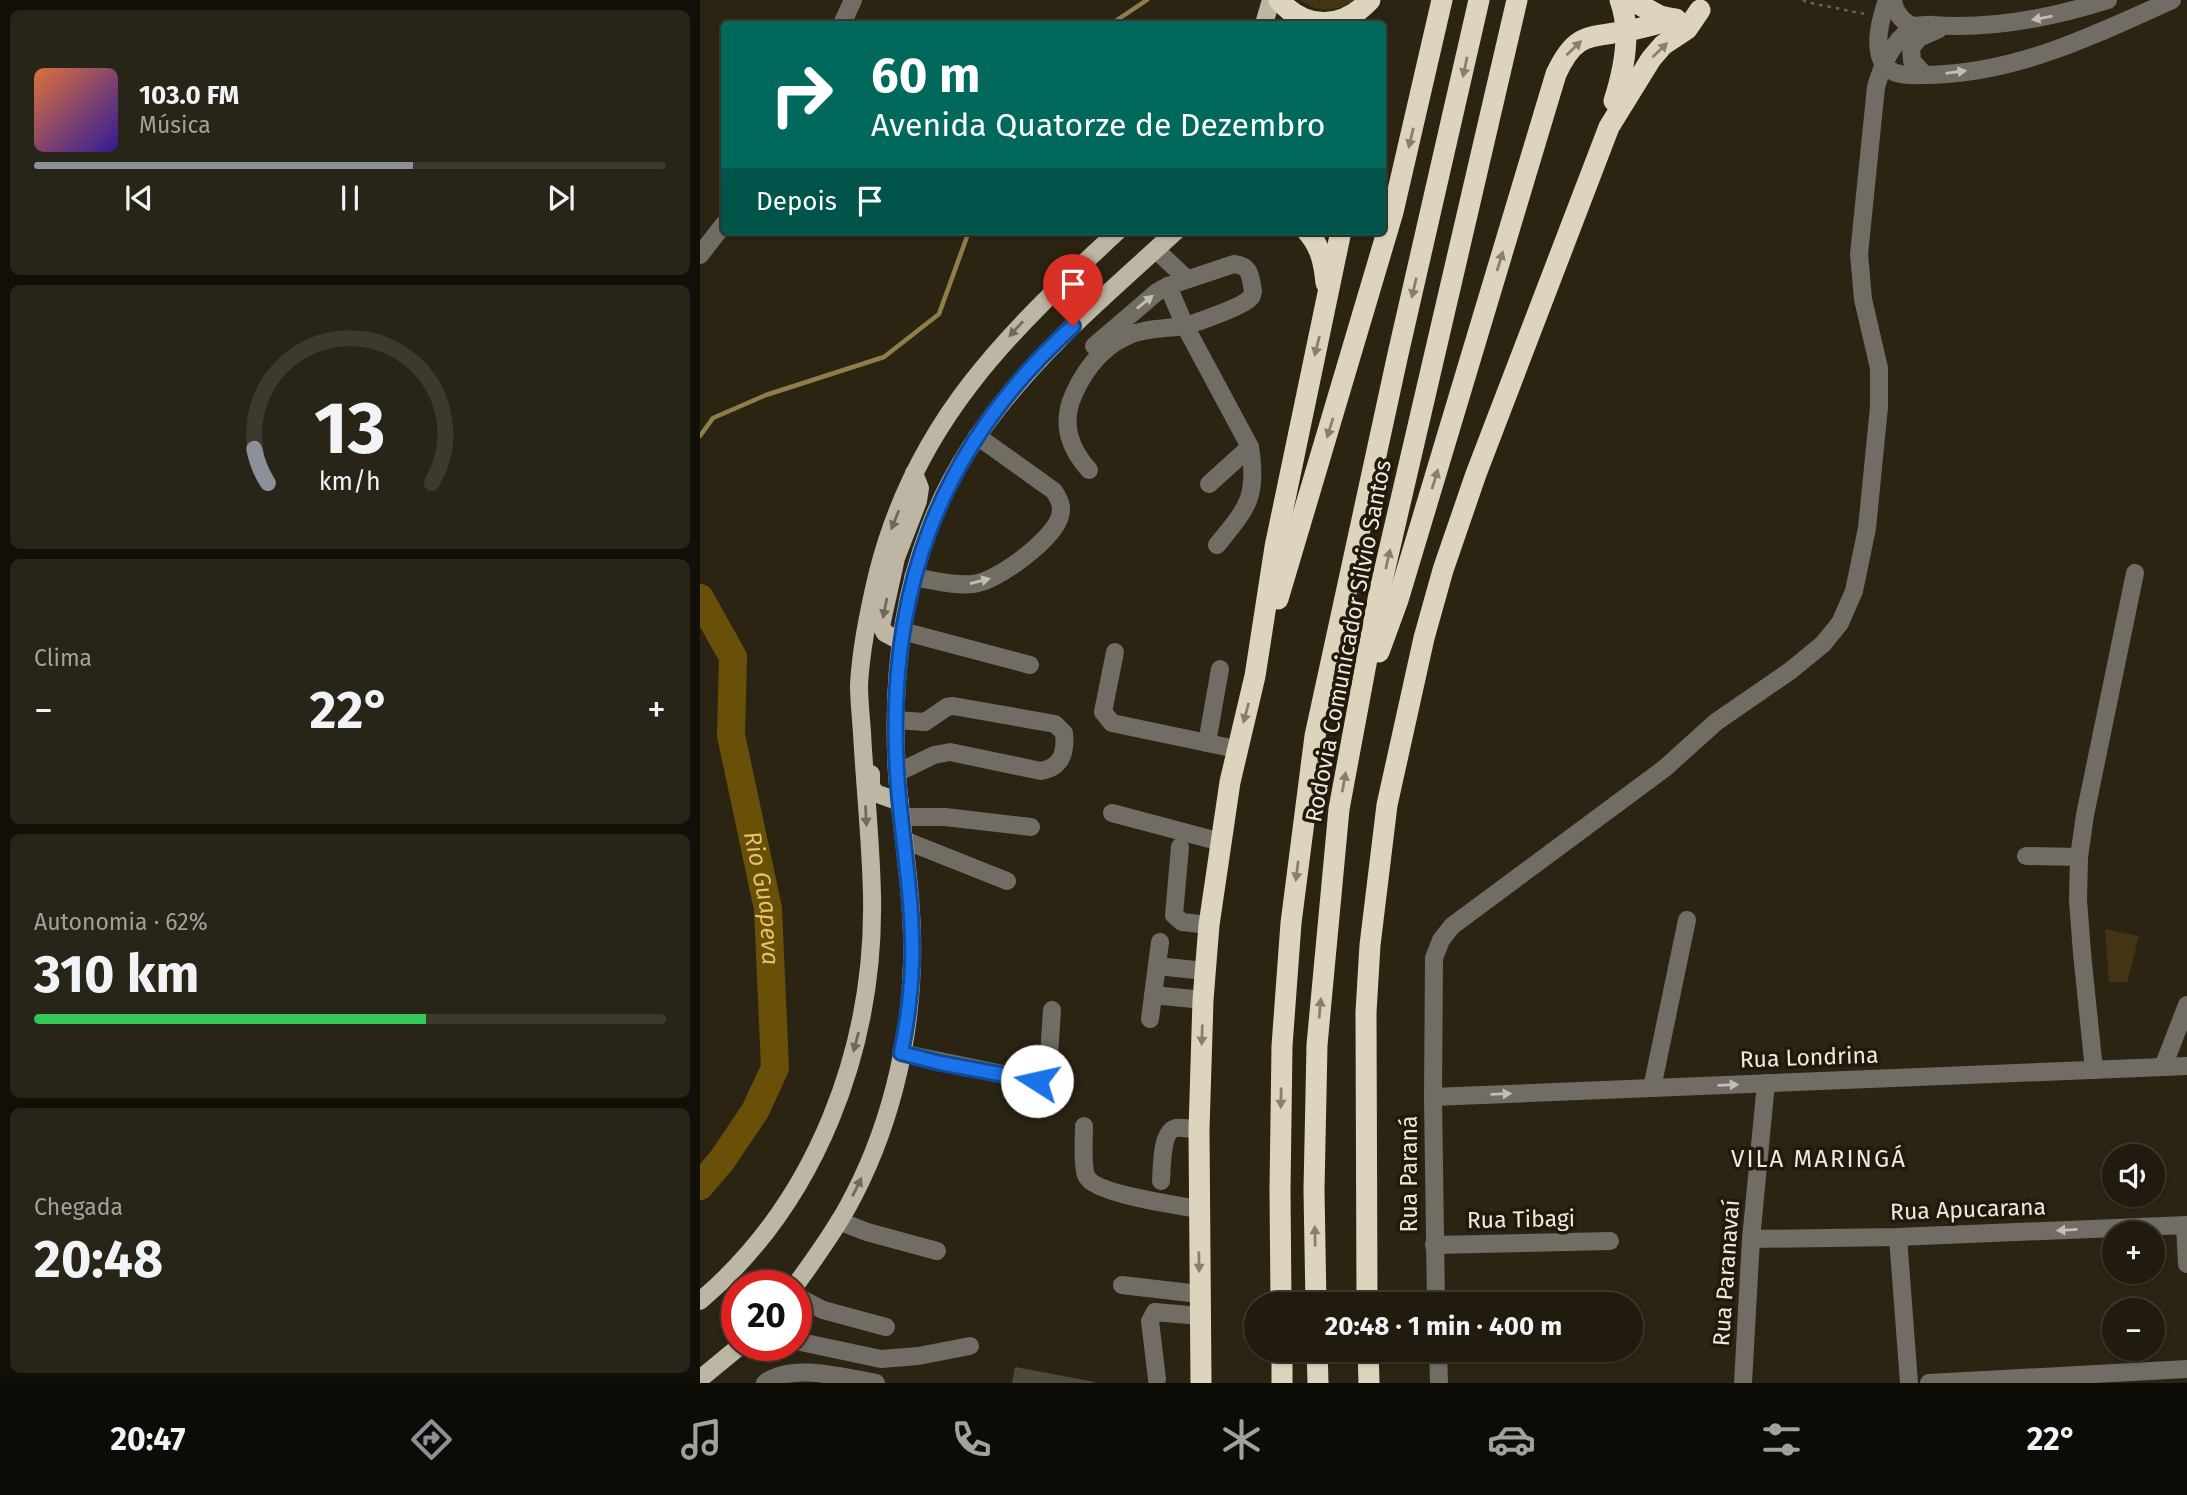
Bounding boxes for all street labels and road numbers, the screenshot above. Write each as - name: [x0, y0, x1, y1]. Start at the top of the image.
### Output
- street label: Rodovia Comunicador Silvio Santos: [1299, 458, 1397, 824]
- street label: Rua Londrina: [1739, 1041, 1879, 1073]
- street label: Rua Paraná: [1395, 1115, 1423, 1233]
- street label: Rua Apucarana: [1890, 1192, 2046, 1226]
- street label: Rua Paranavaí: [1707, 1199, 1745, 1347]
- street label: Rua Tibagi: [1467, 1204, 1575, 1234]

